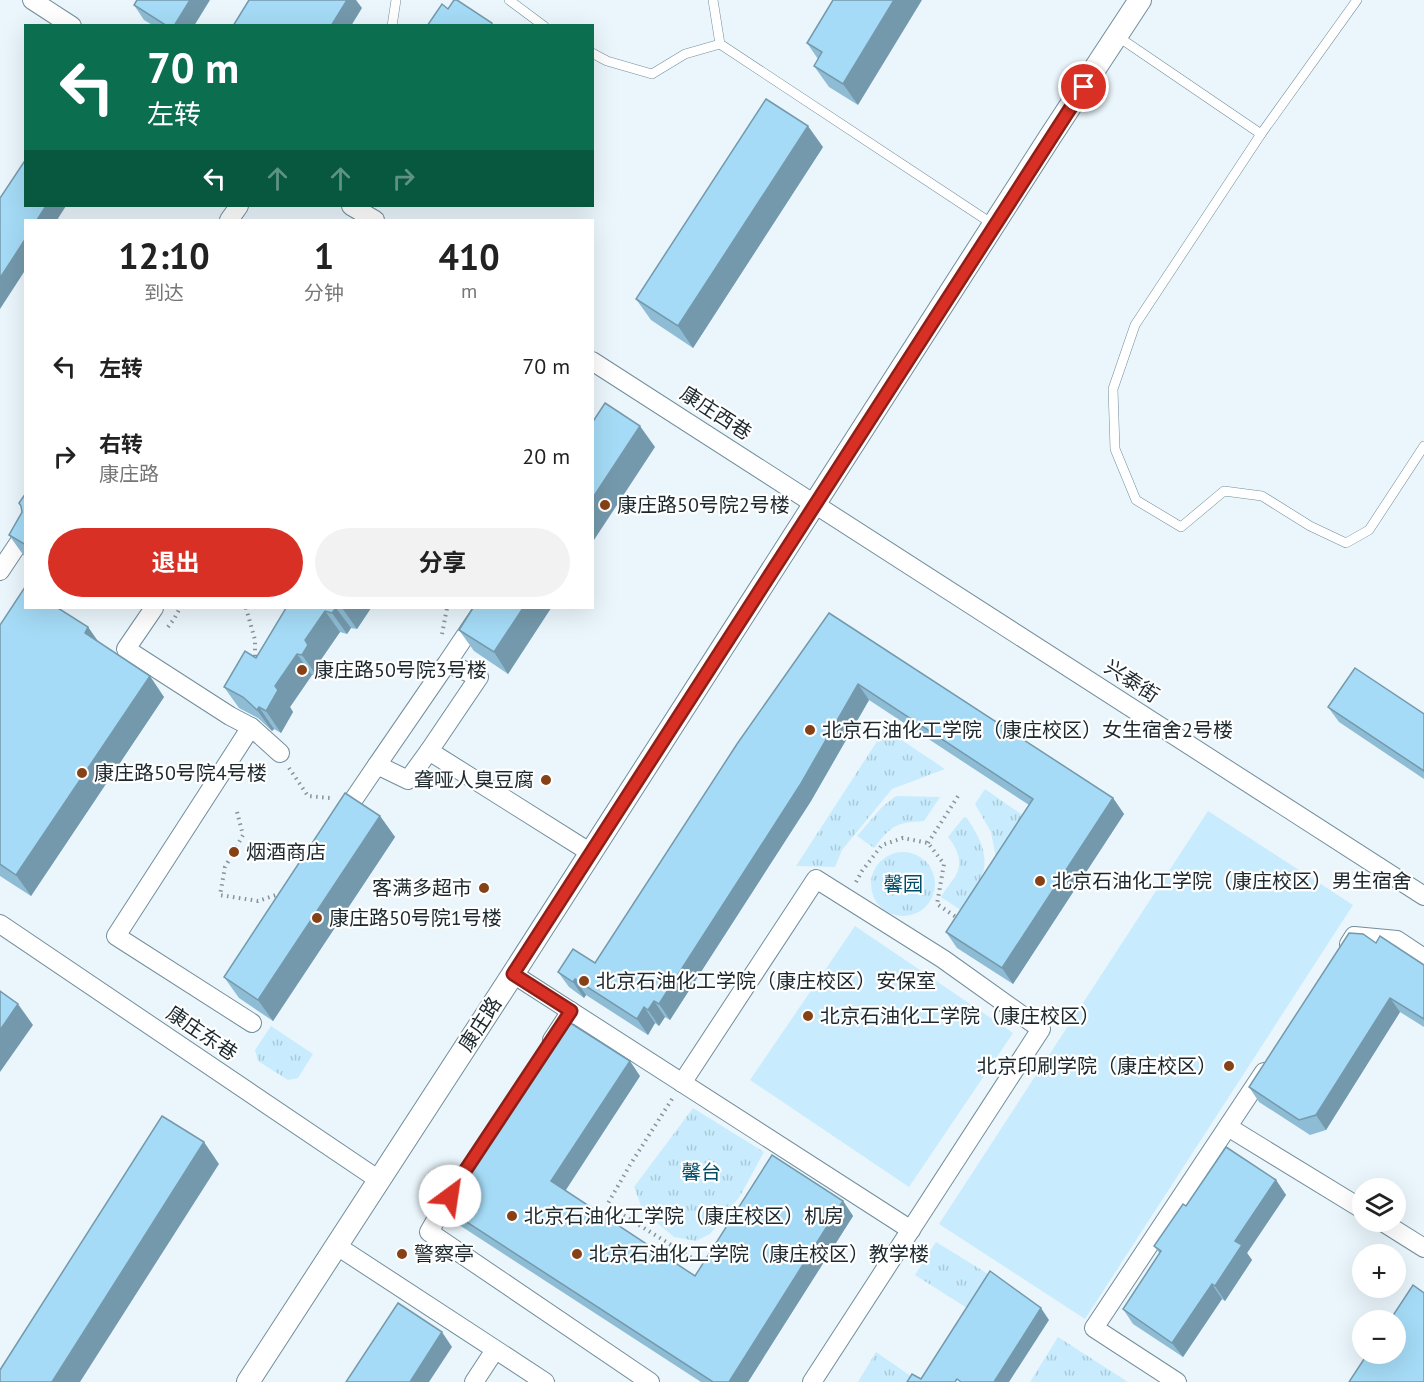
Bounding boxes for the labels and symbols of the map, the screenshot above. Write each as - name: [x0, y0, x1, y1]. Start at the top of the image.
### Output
- pin: [1058, 61, 1109, 112]
- street label: 康庄西巷: [675, 380, 757, 446]
- place label: 康庄路50号院2号楼: [617, 492, 790, 518]
- marker: 康庄路50号院2号楼: [598, 498, 612, 512]
- street label: 兴泰街: [1100, 654, 1164, 708]
- place label: 康庄路50号院3号楼: [314, 657, 487, 683]
- marker: 康庄路50号院3号楼: [295, 663, 309, 677]
- place label: 北京石油化工学院（康庄校区）女生宿舍2号楼: [822, 717, 1233, 743]
- marker: 北京石油化工学院（康庄校区）女生宿舍2号楼: [803, 723, 817, 737]
- place label: 康庄路50号院4号楼: [94, 760, 267, 786]
- marker: 康庄路50号院4号楼: [75, 766, 89, 780]
- place label: 聋哑人臭豆腐: [414, 767, 534, 793]
- marker: 聋哑人臭豆腐: [539, 773, 553, 787]
- place label: 烟酒商店: [246, 839, 326, 865]
- marker: 烟酒商店: [227, 845, 241, 859]
- place label: 北京石油化工学院（康庄校区）男生宿舍: [1052, 868, 1412, 894]
- park label: 馨园: [883, 871, 923, 897]
- marker: 北京石油化工学院（康庄校区）男生宿舍: [1033, 874, 1047, 888]
- place label: 客满多超市: [372, 875, 472, 901]
- marker: 客满多超市: [477, 881, 491, 895]
- place label: 康庄路50号院1号楼: [329, 905, 502, 931]
- marker: 康庄路50号院1号楼: [310, 911, 324, 925]
- place label: 北京石油化工学院（康庄校区）安保室: [596, 968, 936, 994]
- marker: 北京石油化工学院（康庄校区）安保室: [577, 974, 591, 988]
- street label: 康庄路: [453, 992, 507, 1056]
- street label: 康庄东巷: [162, 1000, 242, 1066]
- place label: 北京石油化工学院（康庄校区）: [820, 1003, 1100, 1029]
- marker: 北京石油化工学院（康庄校区）: [801, 1009, 815, 1023]
- place label: 北京印刷学院（康庄校区）: [977, 1053, 1217, 1079]
- marker: 北京印刷学院（康庄校区）: [1222, 1059, 1236, 1073]
- park label: 馨台: [681, 1159, 721, 1185]
- position arrow: [418, 1164, 482, 1228]
- place label: 北京石油化工学院（康庄校区）机房: [524, 1203, 844, 1229]
- marker: 北京石油化工学院（康庄校区）机房: [505, 1209, 519, 1223]
- place label: 警察亭: [414, 1241, 474, 1267]
- place label: 北京石油化工学院（康庄校区）教学楼: [589, 1241, 929, 1267]
- marker: 警察亭: [395, 1247, 409, 1261]
- marker: 北京石油化工学院（康庄校区）教学楼: [570, 1247, 584, 1261]

